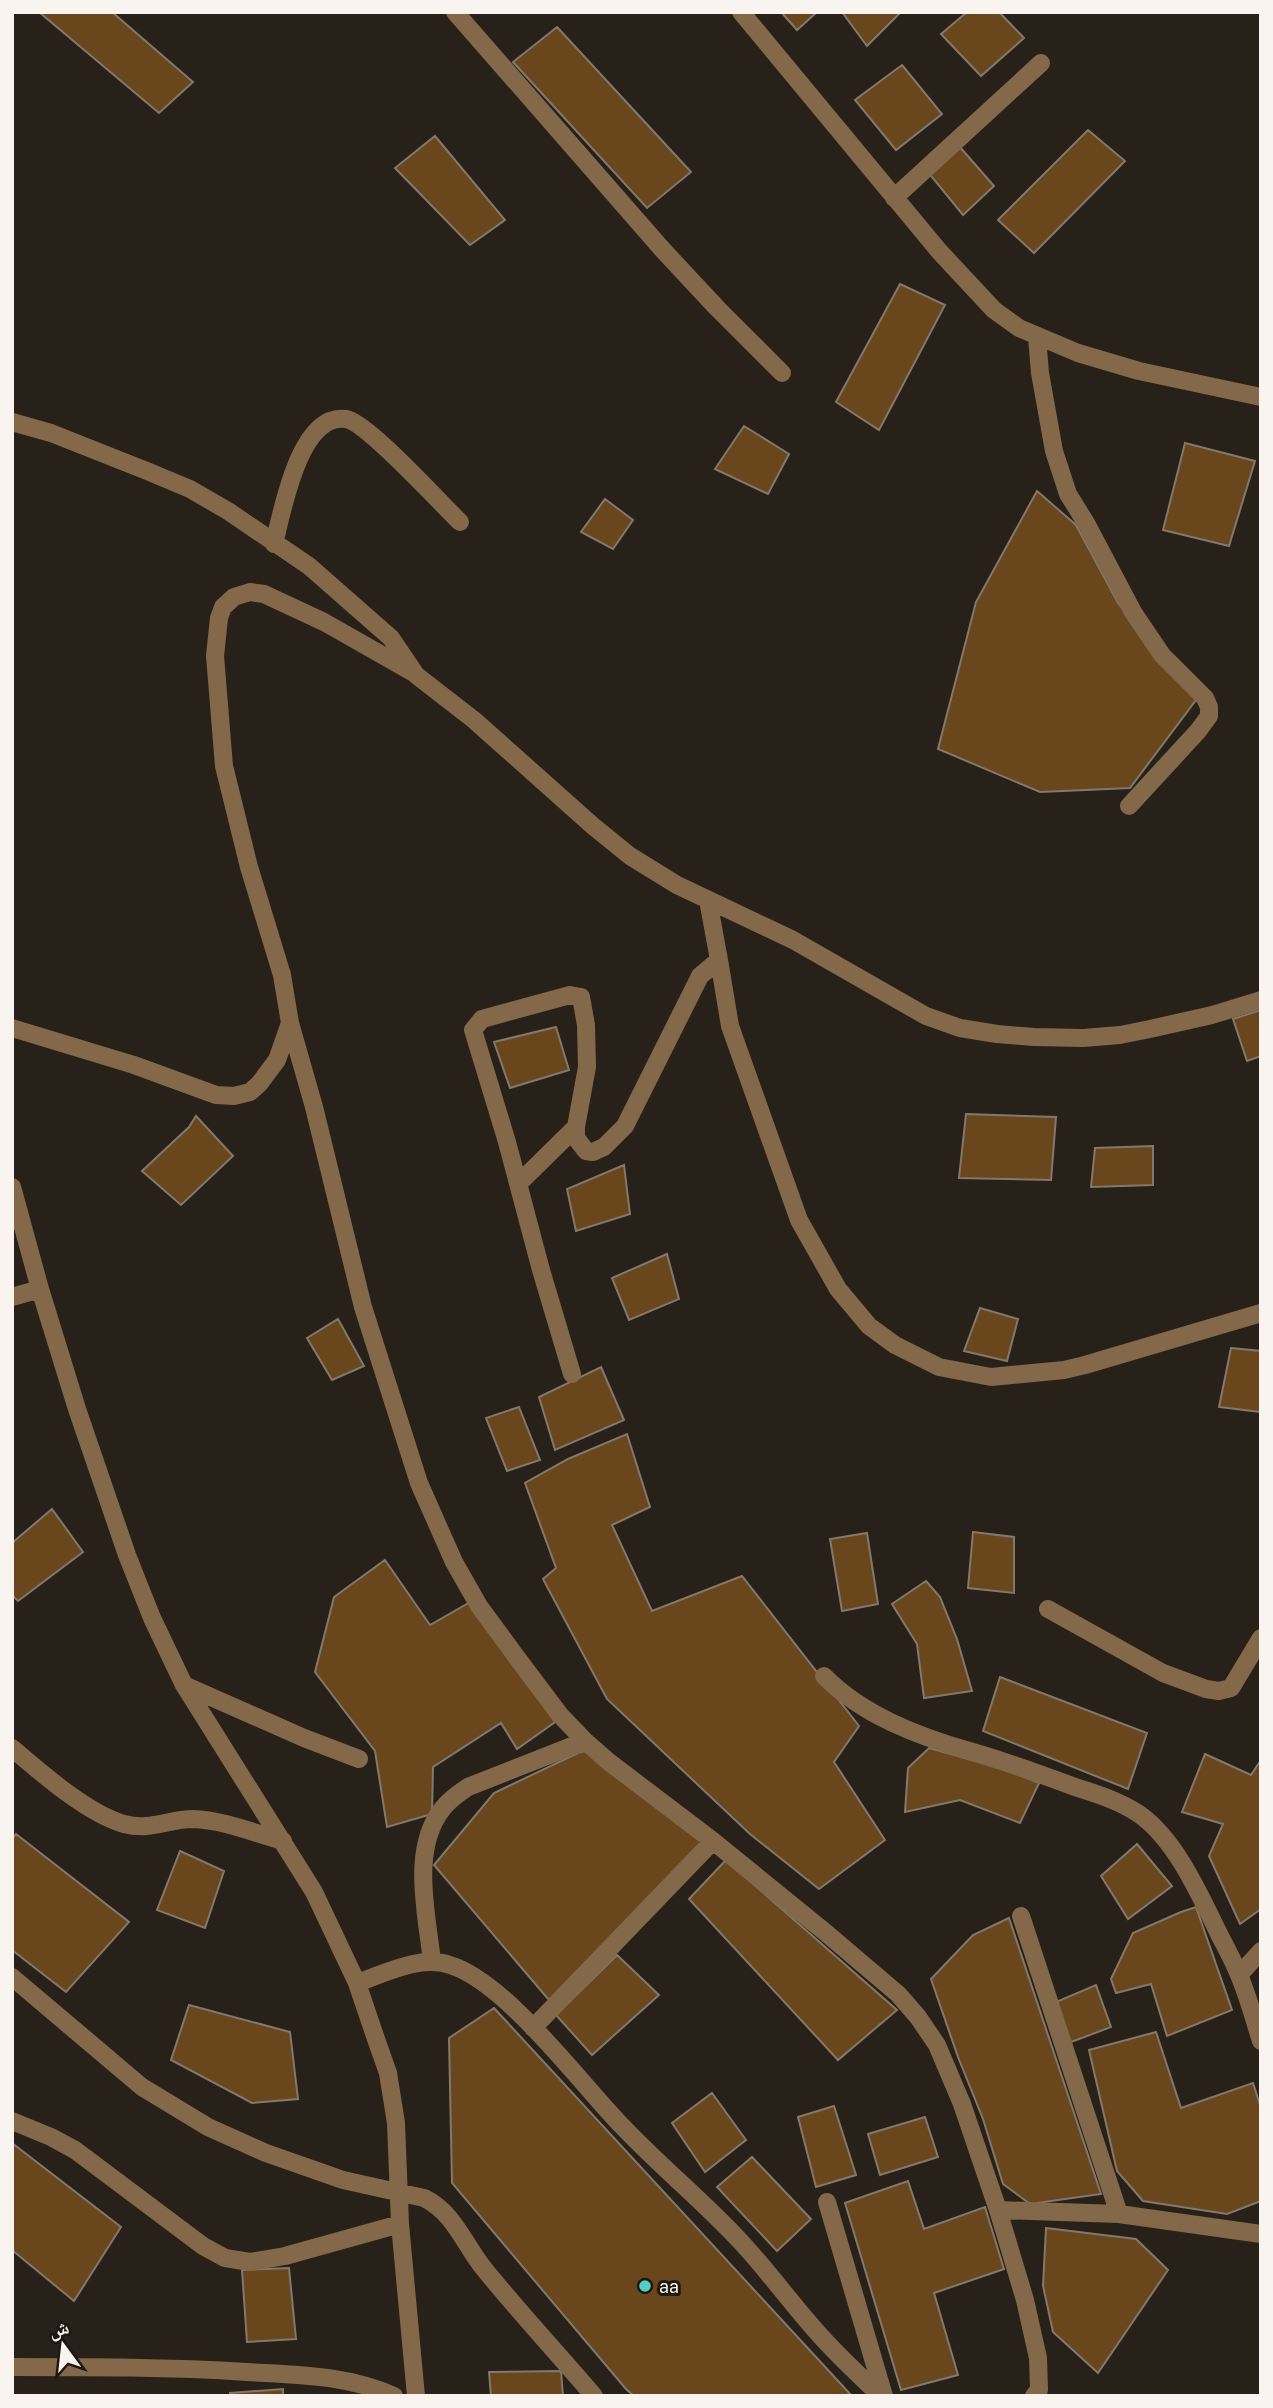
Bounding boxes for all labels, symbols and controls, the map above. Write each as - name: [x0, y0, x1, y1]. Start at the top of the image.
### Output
- place label: aa: [659, 2276, 679, 2297]
- marker: aa: [637, 2278, 653, 2294]
- north arrow: [28, 2310, 98, 2380]
- text: ش: [46, 2315, 71, 2343]

